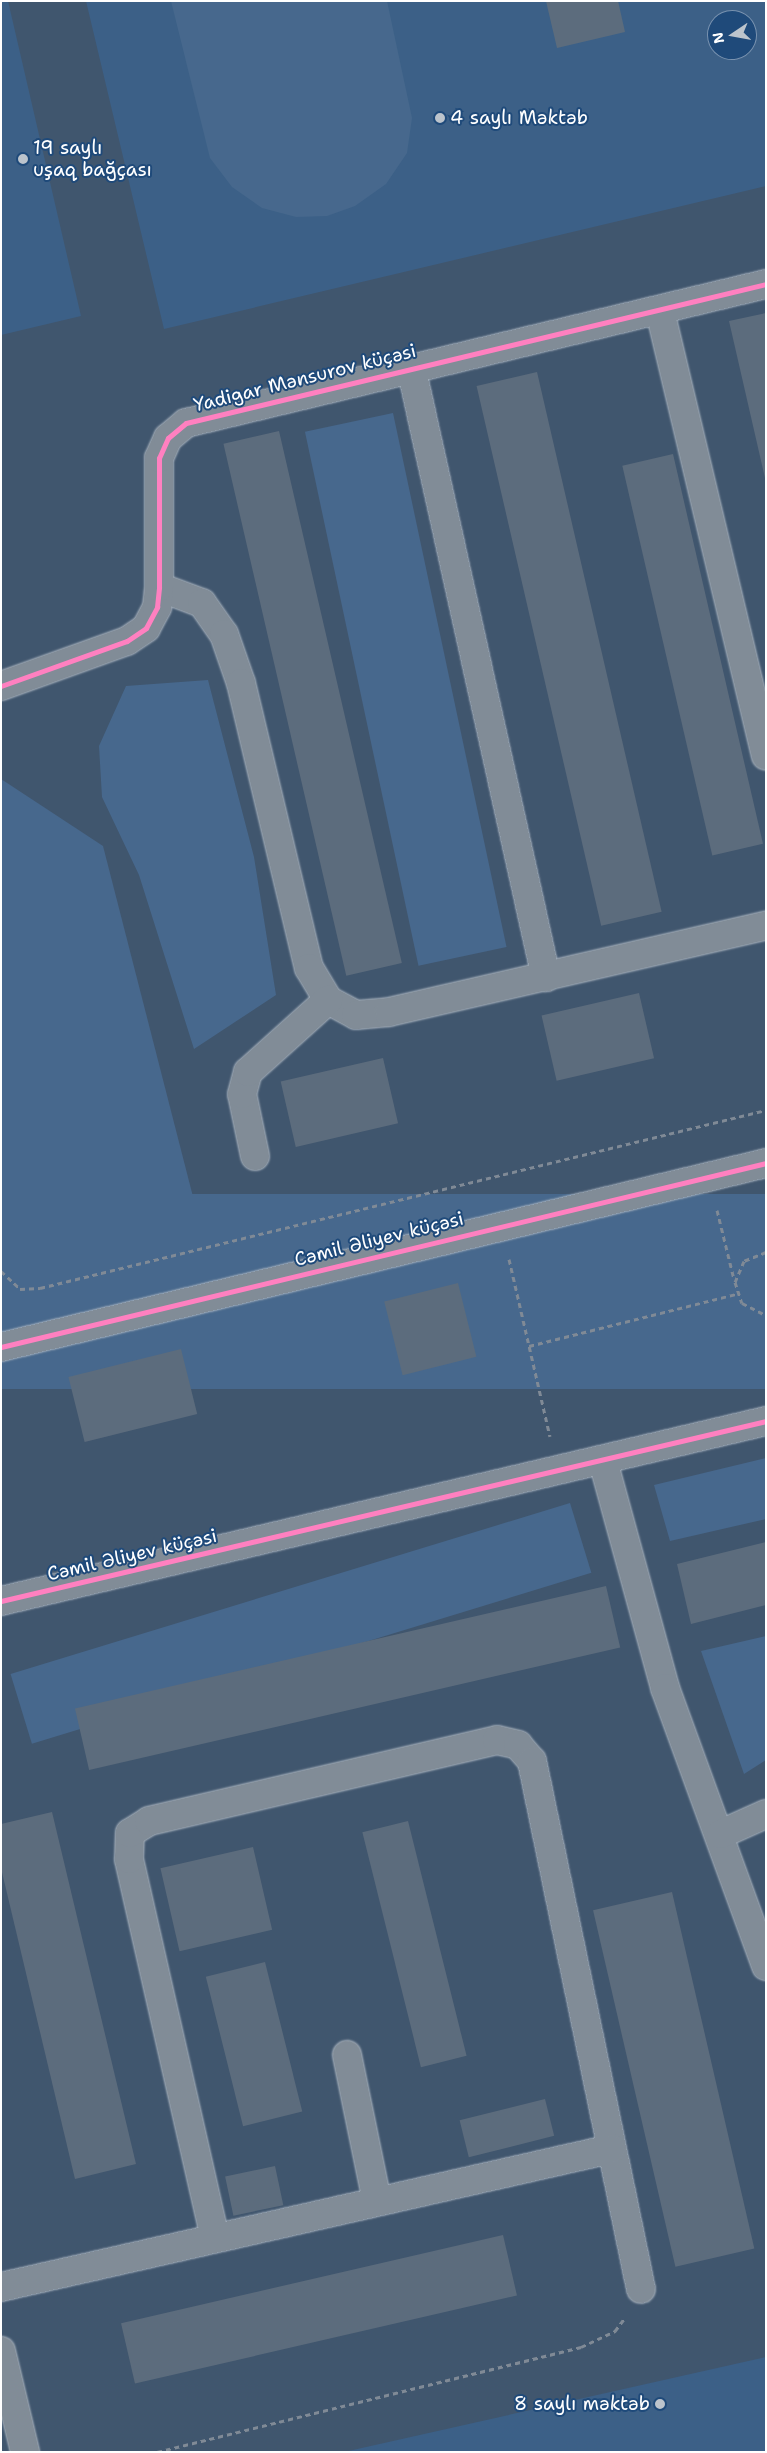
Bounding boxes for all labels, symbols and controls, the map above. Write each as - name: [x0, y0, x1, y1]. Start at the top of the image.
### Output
- north arrow: [707, 10, 757, 60]
- text: N: [708, 31, 728, 45]
- place label: 4 saylı Məktəb: [450, 107, 588, 129]
- marker: 4 saylı Məktəb: [434, 112, 446, 124]
- place label: 19 saylı uşaq bağçası: [33, 137, 152, 181]
- marker: 19 saylı uşaq bağçası: [17, 153, 29, 165]
- street label: Yadigar Mənsurov küçəsi: [191, 339, 419, 417]
- street label: Cəmil Əliyev küçəsi: [292, 1207, 466, 1271]
- street label: Cəmil Əliyev küçəsi: [45, 1524, 219, 1586]
- place label: 8 saylı məktəb: [514, 2393, 650, 2415]
- marker: 8 saylı məktəb: [654, 2398, 666, 2410]

